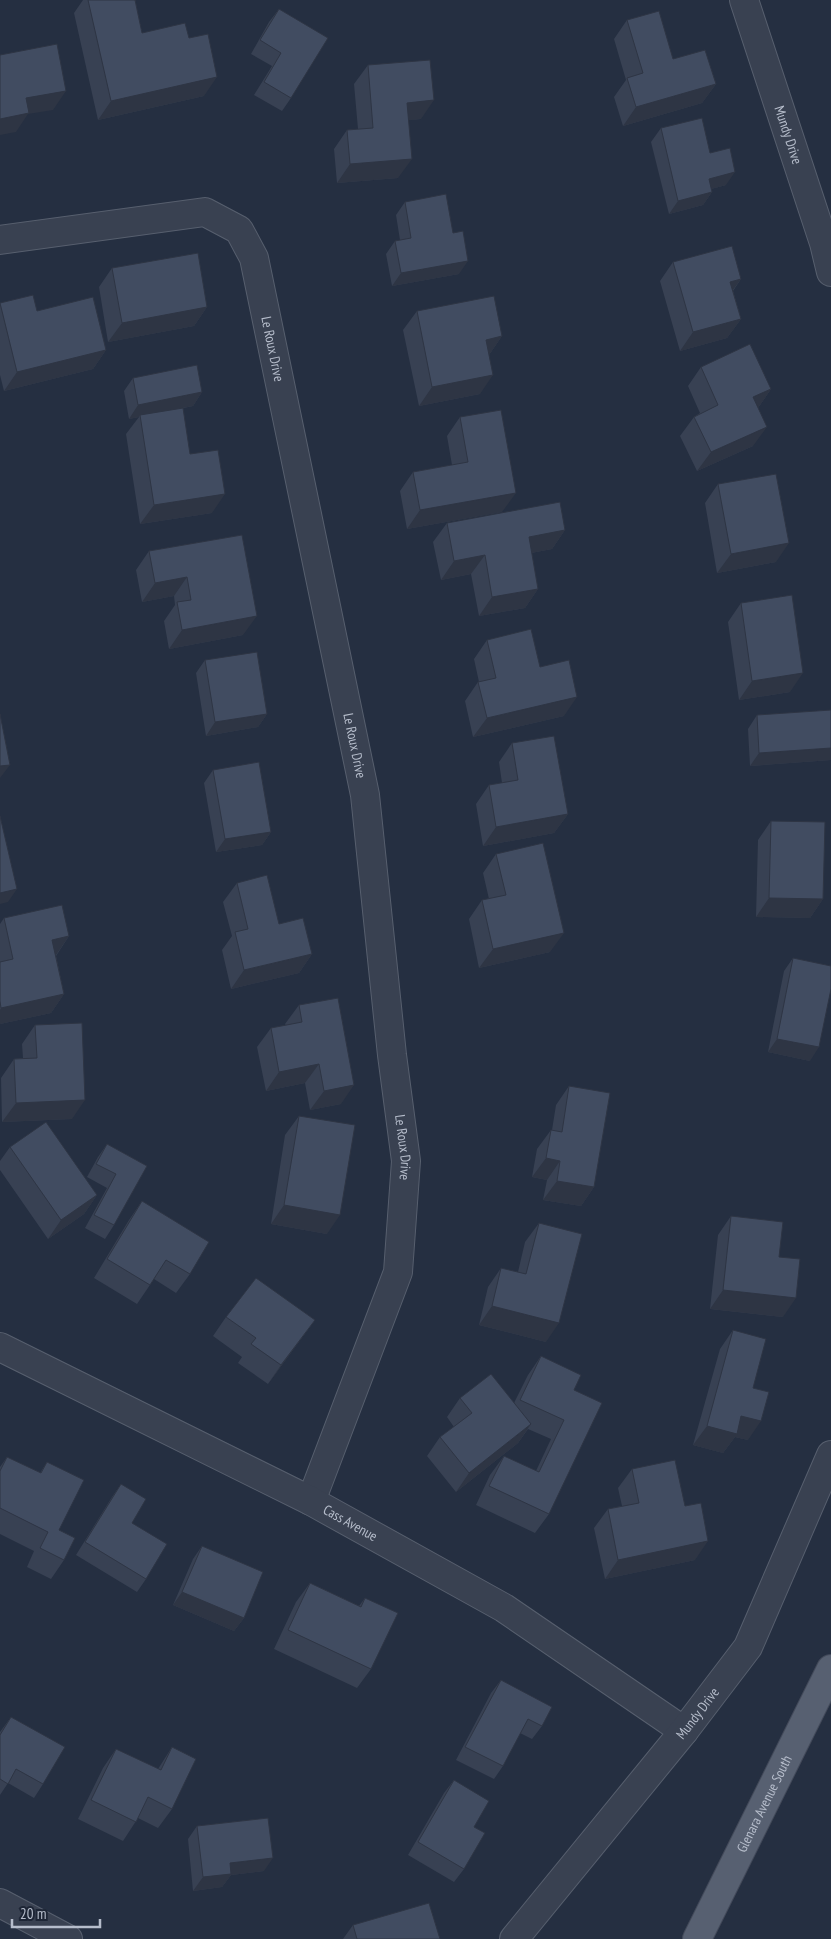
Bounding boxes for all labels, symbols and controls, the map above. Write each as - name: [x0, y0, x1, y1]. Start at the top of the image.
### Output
- street label: Mundy Drive: [770, 103, 806, 167]
- street label: Le Roux Drive: [257, 315, 288, 383]
- street label: Le Roux Drive: [339, 711, 370, 780]
- street label: Le Roux Drive: [391, 1113, 415, 1181]
- street label: Cass Avenue: [320, 1501, 381, 1545]
- street label: Mundy Drive: [672, 1684, 723, 1743]
- street label: Glenara Avenue South: [732, 1752, 796, 1855]
- scale bar: [12, 1896, 100, 1928]
- text: 20 m: [20, 1904, 46, 1923]

